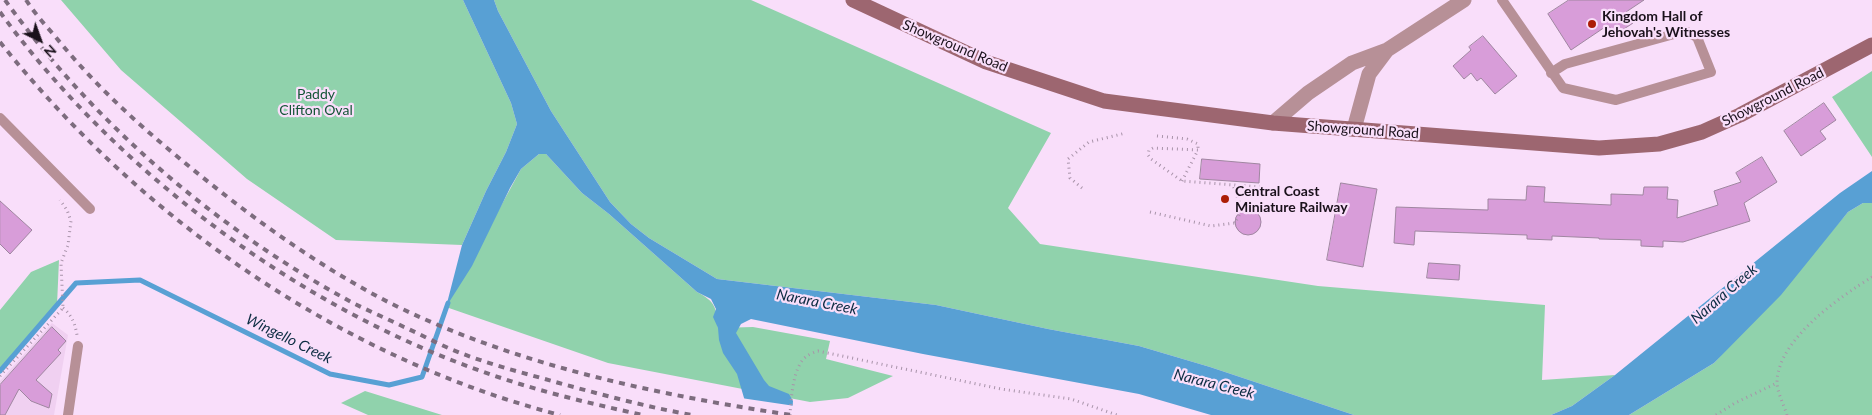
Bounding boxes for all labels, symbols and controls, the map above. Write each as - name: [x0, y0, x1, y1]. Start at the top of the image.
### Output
- place label: Kingdom Hall of Jehovah's Witnesses: [1602, 8, 1730, 40]
- north arrow: [15, 15, 65, 65]
- street label: Showground Road: [900, 16, 1010, 76]
- marker: Kingdom Hall of Jehovah's Witnesses: [1586, 18, 1598, 30]
- text: N: [41, 42, 60, 61]
- street label: Showground Road: [1719, 64, 1827, 130]
- park label: Paddy Clifton Oval: [279, 86, 353, 118]
- street label: Showground Road: [1306, 118, 1420, 142]
- place label: Central Coast Miniature Railway: [1235, 183, 1348, 216]
- marker: Central Coast Miniature Railway: [1219, 193, 1231, 205]
- water label: Narara Creek: [1687, 260, 1761, 328]
- water label: Narara Creek: [775, 285, 859, 319]
- water label: Wingello Creek: [243, 310, 335, 368]
- water label: Narara Creek: [1172, 365, 1256, 403]

